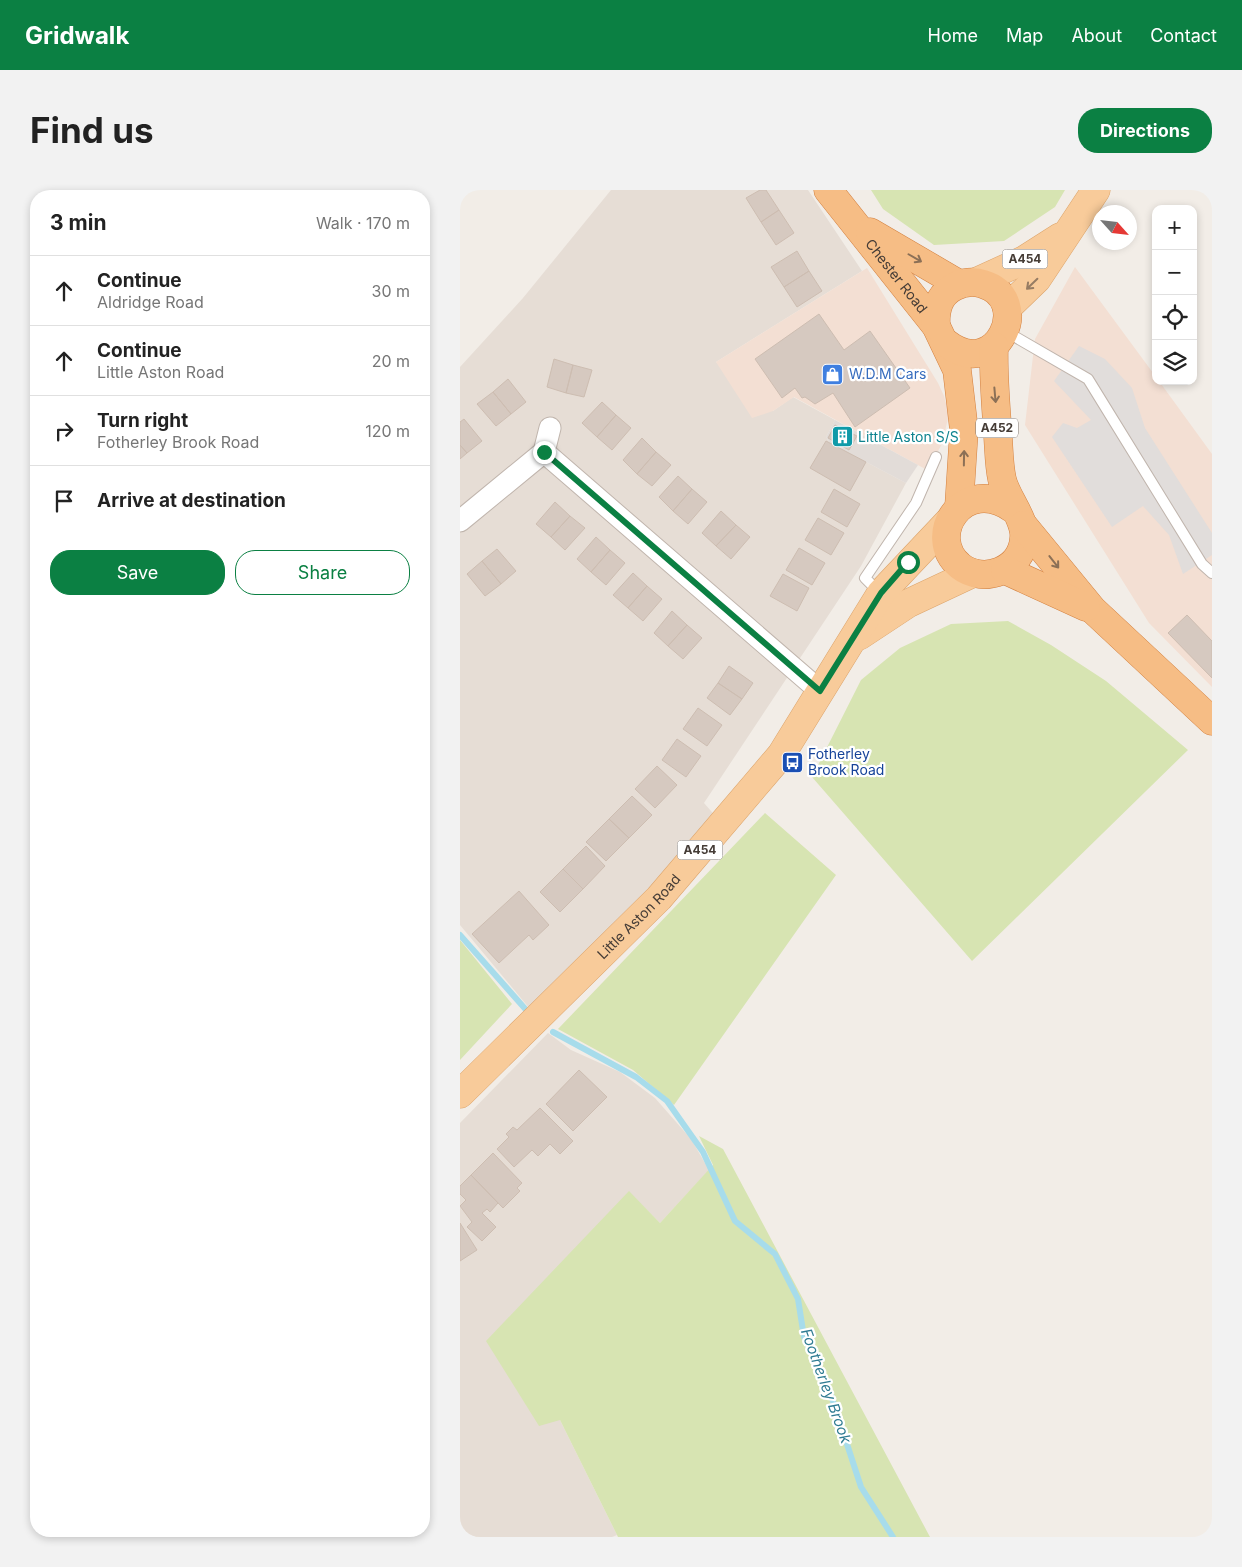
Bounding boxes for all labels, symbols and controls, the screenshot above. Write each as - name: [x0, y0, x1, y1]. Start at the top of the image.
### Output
- text: Gridwalk: [25, 21, 129, 50]
- text: Home: [928, 25, 978, 46]
- text: Map: [1006, 25, 1043, 46]
- text: About: [1071, 25, 1122, 46]
- text: Contact: [1150, 25, 1217, 46]
- button: Directions: [1078, 108, 1212, 153]
- text: Find us: [30, 109, 154, 151]
- north arrow: [1092, 205, 1137, 250]
- map controls: [1152, 205, 1197, 385]
- button: +: [1152, 205, 1197, 250]
- text: 3 min: [50, 210, 106, 235]
- text: Walk · 170 m: [316, 213, 410, 233]
- street label: Chester Road: [862, 235, 931, 316]
- road number: A454: [1002, 250, 1048, 268]
- button: −: [1152, 250, 1197, 295]
- one-way arrow: [907, 254, 921, 264]
- text: Continue: [97, 269, 182, 292]
- icon: ahead: [50, 277, 78, 305]
- one-way arrow: [1025, 278, 1038, 290]
- text: 30 m: [372, 281, 410, 301]
- text: Aldridge Road: [97, 292, 204, 312]
- button: locate: [1152, 295, 1197, 340]
- text: Continue: [97, 339, 182, 362]
- button: layers: [1152, 340, 1197, 385]
- icon: ahead: [50, 347, 78, 375]
- text: 20 m: [372, 351, 410, 371]
- text: Little Aston Road: [97, 362, 224, 382]
- shop icon: W.D.M Cars: [821, 362, 845, 386]
- place label: W.D.M Cars: [849, 365, 926, 382]
- one-way arrow: [990, 387, 999, 403]
- text: Turn right: [97, 409, 188, 432]
- icon: right: [50, 417, 78, 445]
- road number: A452: [976, 418, 1018, 438]
- text: 120 m: [365, 421, 410, 441]
- building icon: Little Aston S/S: [830, 425, 854, 449]
- place label: Little Aston S/S: [858, 428, 959, 445]
- text: Fotherley Brook Road: [97, 432, 259, 452]
- route end: [533, 441, 556, 464]
- one-way arrow: [959, 450, 969, 466]
- icon: arrive: [50, 487, 78, 515]
- text: Arrive at destination: [97, 489, 286, 512]
- button: Save: [50, 550, 225, 595]
- button: Share: [235, 550, 410, 595]
- route start: [897, 551, 920, 574]
- one-way arrow: [1049, 555, 1060, 568]
- place label: Fotherley Brook Road: [808, 745, 884, 778]
- bus stop icon: Fotherley Brook Road: [780, 750, 804, 774]
- road number: A454: [678, 840, 722, 860]
- street label: Little Aston Road: [593, 870, 684, 962]
- water label: Footherley Brook: [797, 1326, 856, 1446]

